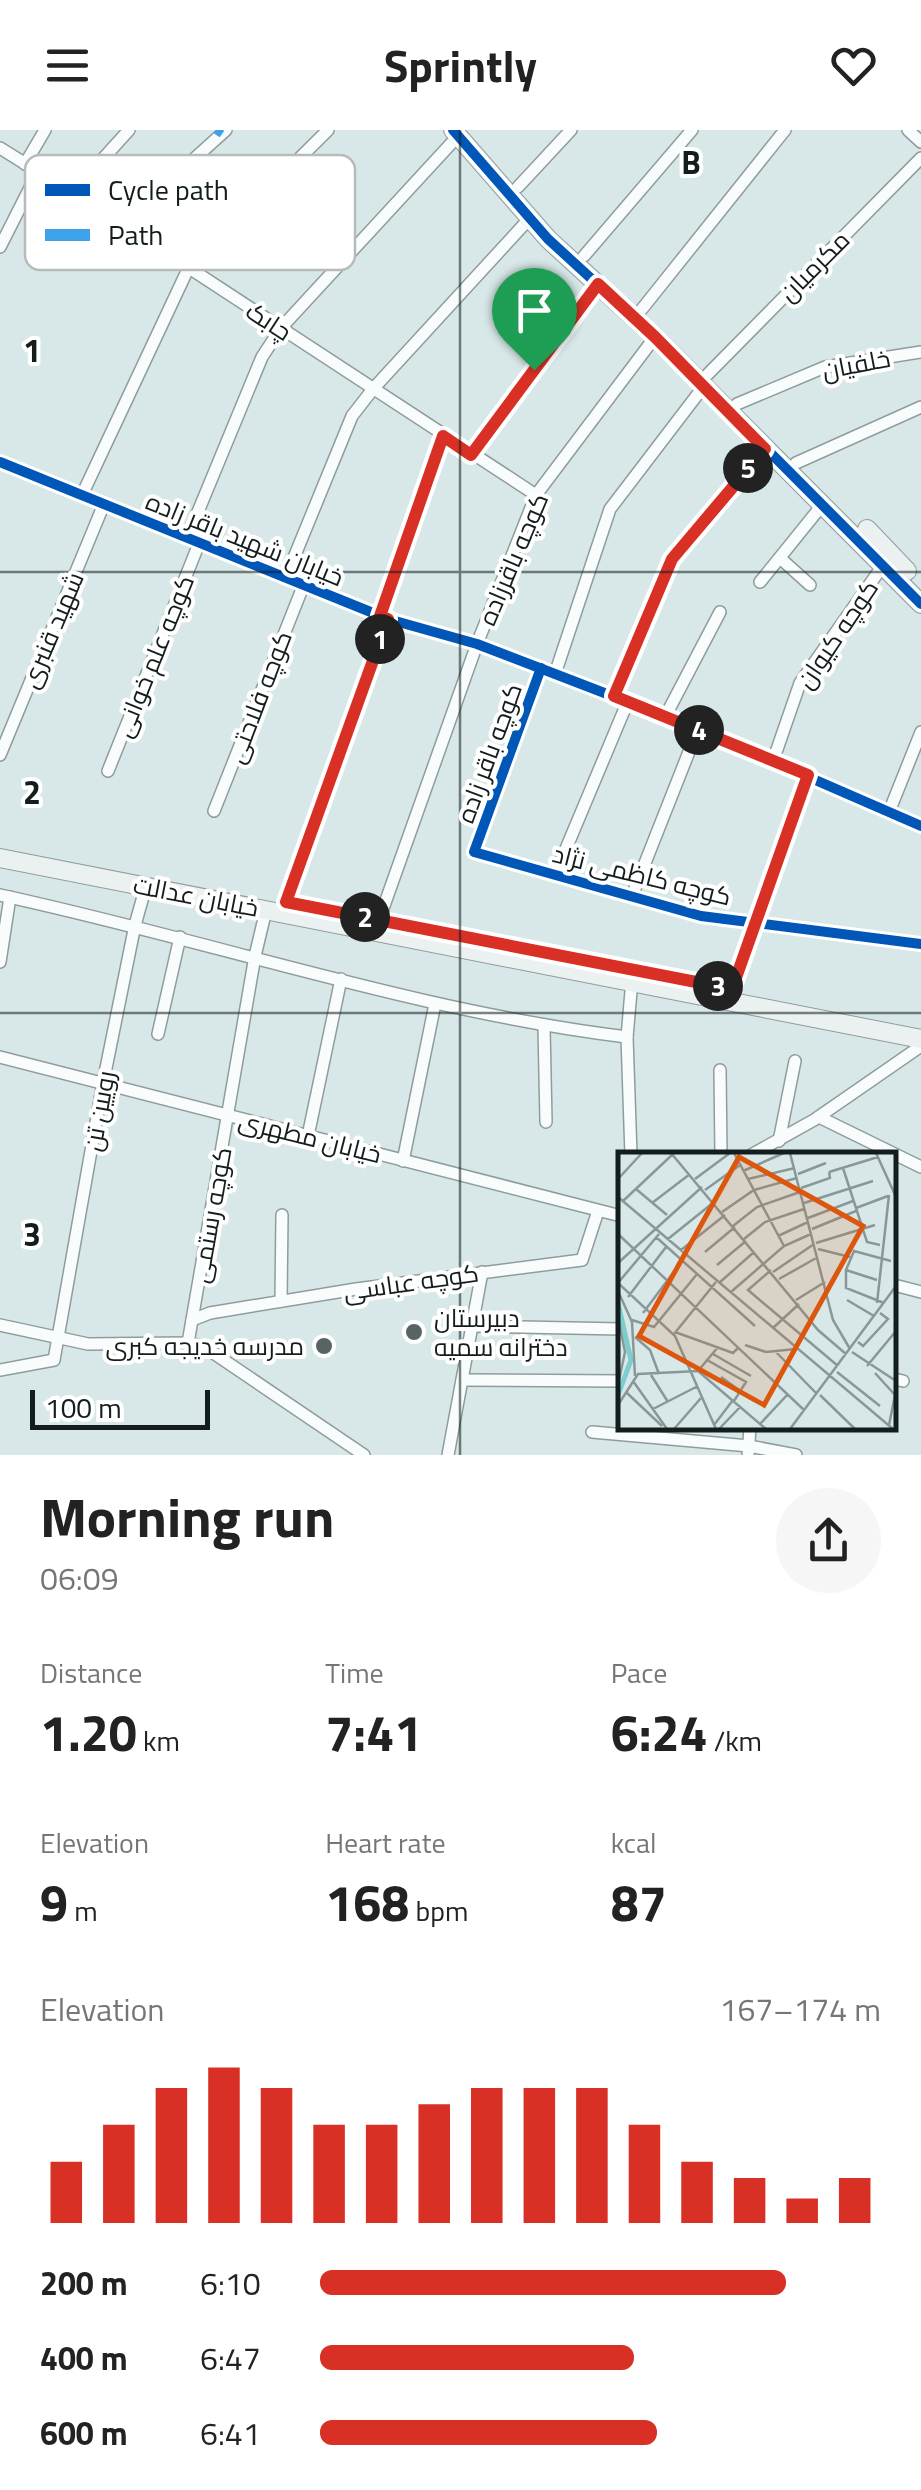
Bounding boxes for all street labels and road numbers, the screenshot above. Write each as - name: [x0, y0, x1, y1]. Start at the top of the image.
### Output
- street label: مکرمیان: [770, 222, 858, 310]
- street label: چابک: [238, 292, 300, 350]
- street label: خلفیان: [819, 339, 893, 389]
- street label: خیابان شهید باقر زاده: [140, 482, 350, 596]
- street label: کوچه باقرزاده: [468, 487, 558, 631]
- street label: شهید قنبری: [10, 566, 94, 694]
- street label: کوچه علم خوانی: [104, 569, 204, 743]
- street label: کوچه کیوان: [786, 572, 888, 696]
- street label: کوچه فلاحتی: [216, 625, 302, 769]
- street label: کوچه باقر زاده: [446, 678, 532, 828]
- street label: کوچه کاظمی نژاد: [549, 834, 735, 916]
- street label: خیابان عدالت: [130, 865, 262, 927]
- street label: رویین تن: [73, 1068, 125, 1154]
- street label: خیابان مطهری: [235, 1101, 385, 1173]
- street label: کوچه رستمی: [180, 1144, 242, 1286]
- street label: کوچه عباسی: [341, 1254, 481, 1310]

